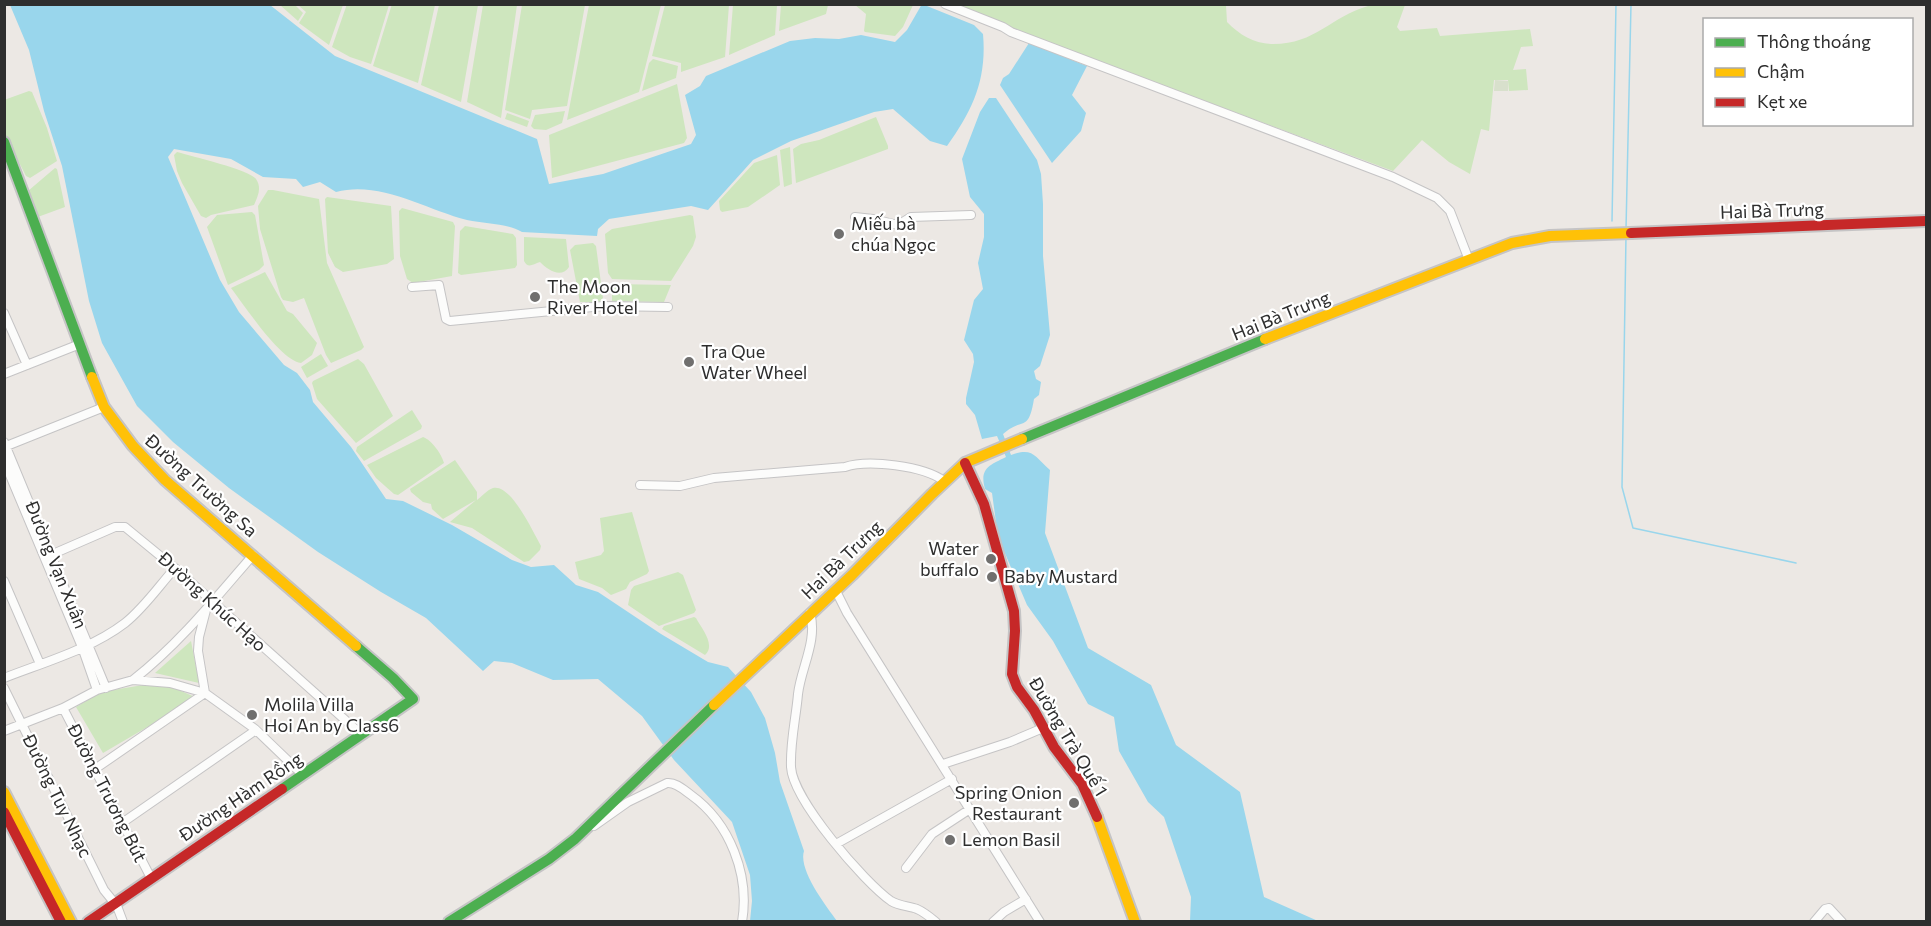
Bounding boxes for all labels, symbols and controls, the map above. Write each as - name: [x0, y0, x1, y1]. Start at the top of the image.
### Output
- legend: [1703, 18, 1913, 126]
- text: Thông thoáng: [1757, 30, 1871, 52]
- text: Chậm: [1757, 60, 1805, 82]
- text: Kẹt xe: [1757, 90, 1807, 112]
- street label: Hai Bà Trưng: [1720, 197, 1825, 223]
- place label: Miếu bà chúa Ngọc: [851, 212, 936, 255]
- marker: Miếu bà chúa Ngọc: [832, 227, 846, 241]
- place label: The Moon River Hotel: [547, 275, 638, 318]
- street label: Hai Bà Trưng: [1228, 285, 1333, 345]
- marker: The Moon River Hotel: [528, 290, 542, 304]
- place label: Tra Que Water Wheel: [701, 340, 807, 383]
- marker: Tra Que Water Wheel: [682, 355, 696, 369]
- street label: Đường Trường Sa: [140, 429, 262, 541]
- street label: Đường Vạn Xuân: [21, 497, 93, 632]
- street label: Hai Bà Trưng: [796, 515, 887, 603]
- place label: Water buffalo: [920, 537, 979, 580]
- street label: Đường Khúc Hạo: [153, 546, 271, 656]
- marker: Water buffalo: [984, 552, 998, 566]
- place label: Baby Mustard: [1004, 565, 1118, 587]
- marker: Baby Mustard: [985, 570, 999, 584]
- street label: Đường Trà Quế 1: [1024, 672, 1113, 800]
- place label: Molila Villa Hoi An by Class6: [264, 693, 399, 736]
- marker: Molila Villa Hoi An by Class6: [245, 708, 259, 722]
- street label: Đường Trương Bút: [63, 719, 152, 865]
- street label: Đường Tuy Nhạc: [18, 729, 97, 861]
- street label: Đường Hàm Rồng: [174, 747, 306, 846]
- place label: Spring Onion Restaurant: [955, 781, 1062, 824]
- marker: Spring Onion Restaurant: [1067, 796, 1081, 810]
- place label: Lemon Basil: [962, 828, 1060, 850]
- marker: Lemon Basil: [943, 833, 957, 847]

